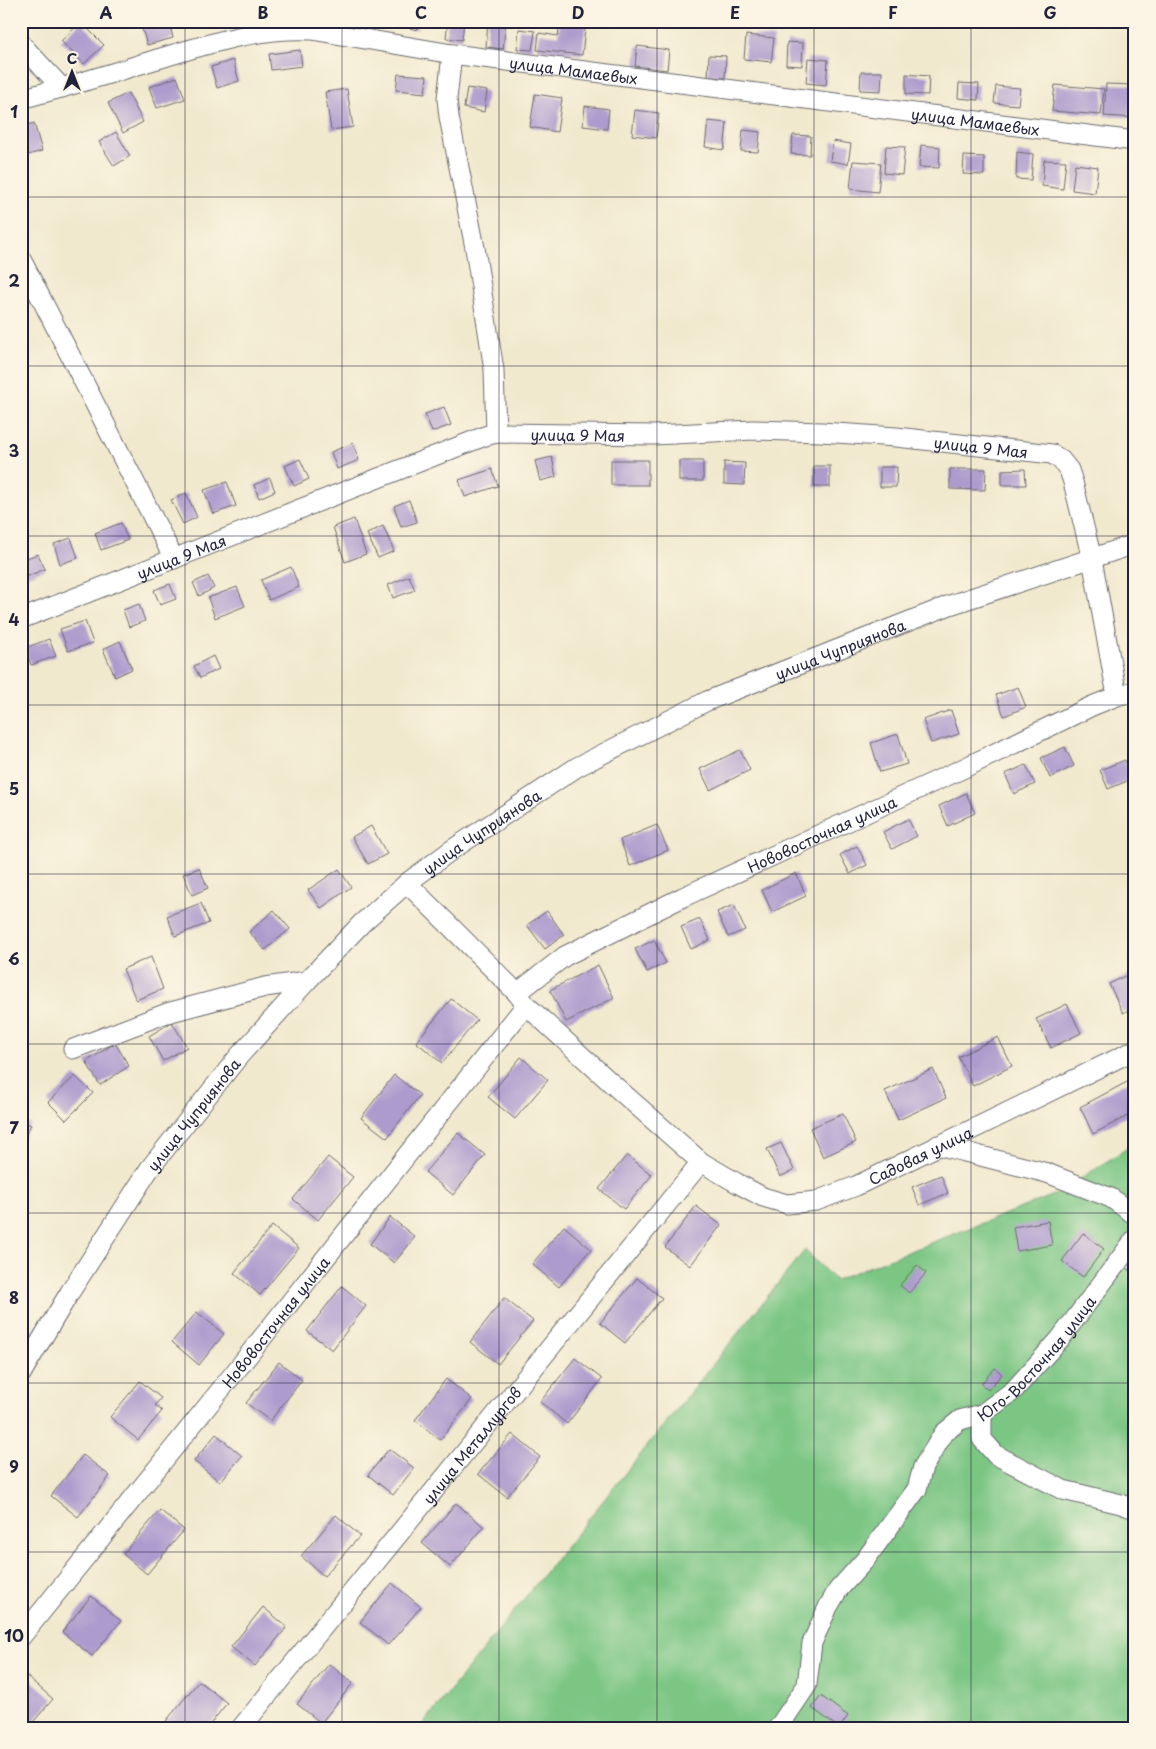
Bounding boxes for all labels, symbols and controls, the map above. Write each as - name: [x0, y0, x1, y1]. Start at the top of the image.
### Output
- text: A: [100, 0, 113, 24]
- text: B: [258, 0, 269, 24]
- text: C: [415, 0, 427, 24]
- text: D: [572, 0, 584, 24]
- text: E: [730, 0, 740, 24]
- text: F: [888, 0, 898, 24]
- text: G: [1043, 0, 1057, 24]
- north arrow: [48, 48, 98, 98]
- text: С: [67, 48, 77, 69]
- street label: улица Мамаевых: [508, 50, 639, 89]
- text: 1: [10, 99, 18, 123]
- street label: улица Мамаевых: [910, 101, 1041, 140]
- text: 2: [8, 268, 20, 292]
- street label: улица 9 Мая: [530, 422, 625, 446]
- street label: улица 9 Мая: [933, 430, 1029, 463]
- text: 3: [9, 438, 19, 462]
- street label: улица 9 Мая: [133, 528, 229, 584]
- text: 4: [9, 607, 20, 631]
- street label: улица Чуприянова: [771, 612, 909, 685]
- text: 5: [9, 776, 19, 800]
- street label: улица Чуприянова: [417, 782, 545, 880]
- street label: Нововосточная улица: [743, 789, 901, 878]
- text: 6: [8, 946, 20, 970]
- street label: улица Чуприянова: [141, 1052, 245, 1176]
- text: 7: [9, 1115, 19, 1139]
- street label: Садовая улица: [864, 1119, 976, 1190]
- street label: Нововосточная улица: [216, 1250, 335, 1392]
- text: 8: [9, 1285, 19, 1309]
- street label: Юго-Восточная улица: [972, 1290, 1101, 1426]
- street label: улица Металлургов: [416, 1381, 526, 1508]
- text: 9: [9, 1454, 19, 1478]
- text: 10: [4, 1623, 24, 1647]

